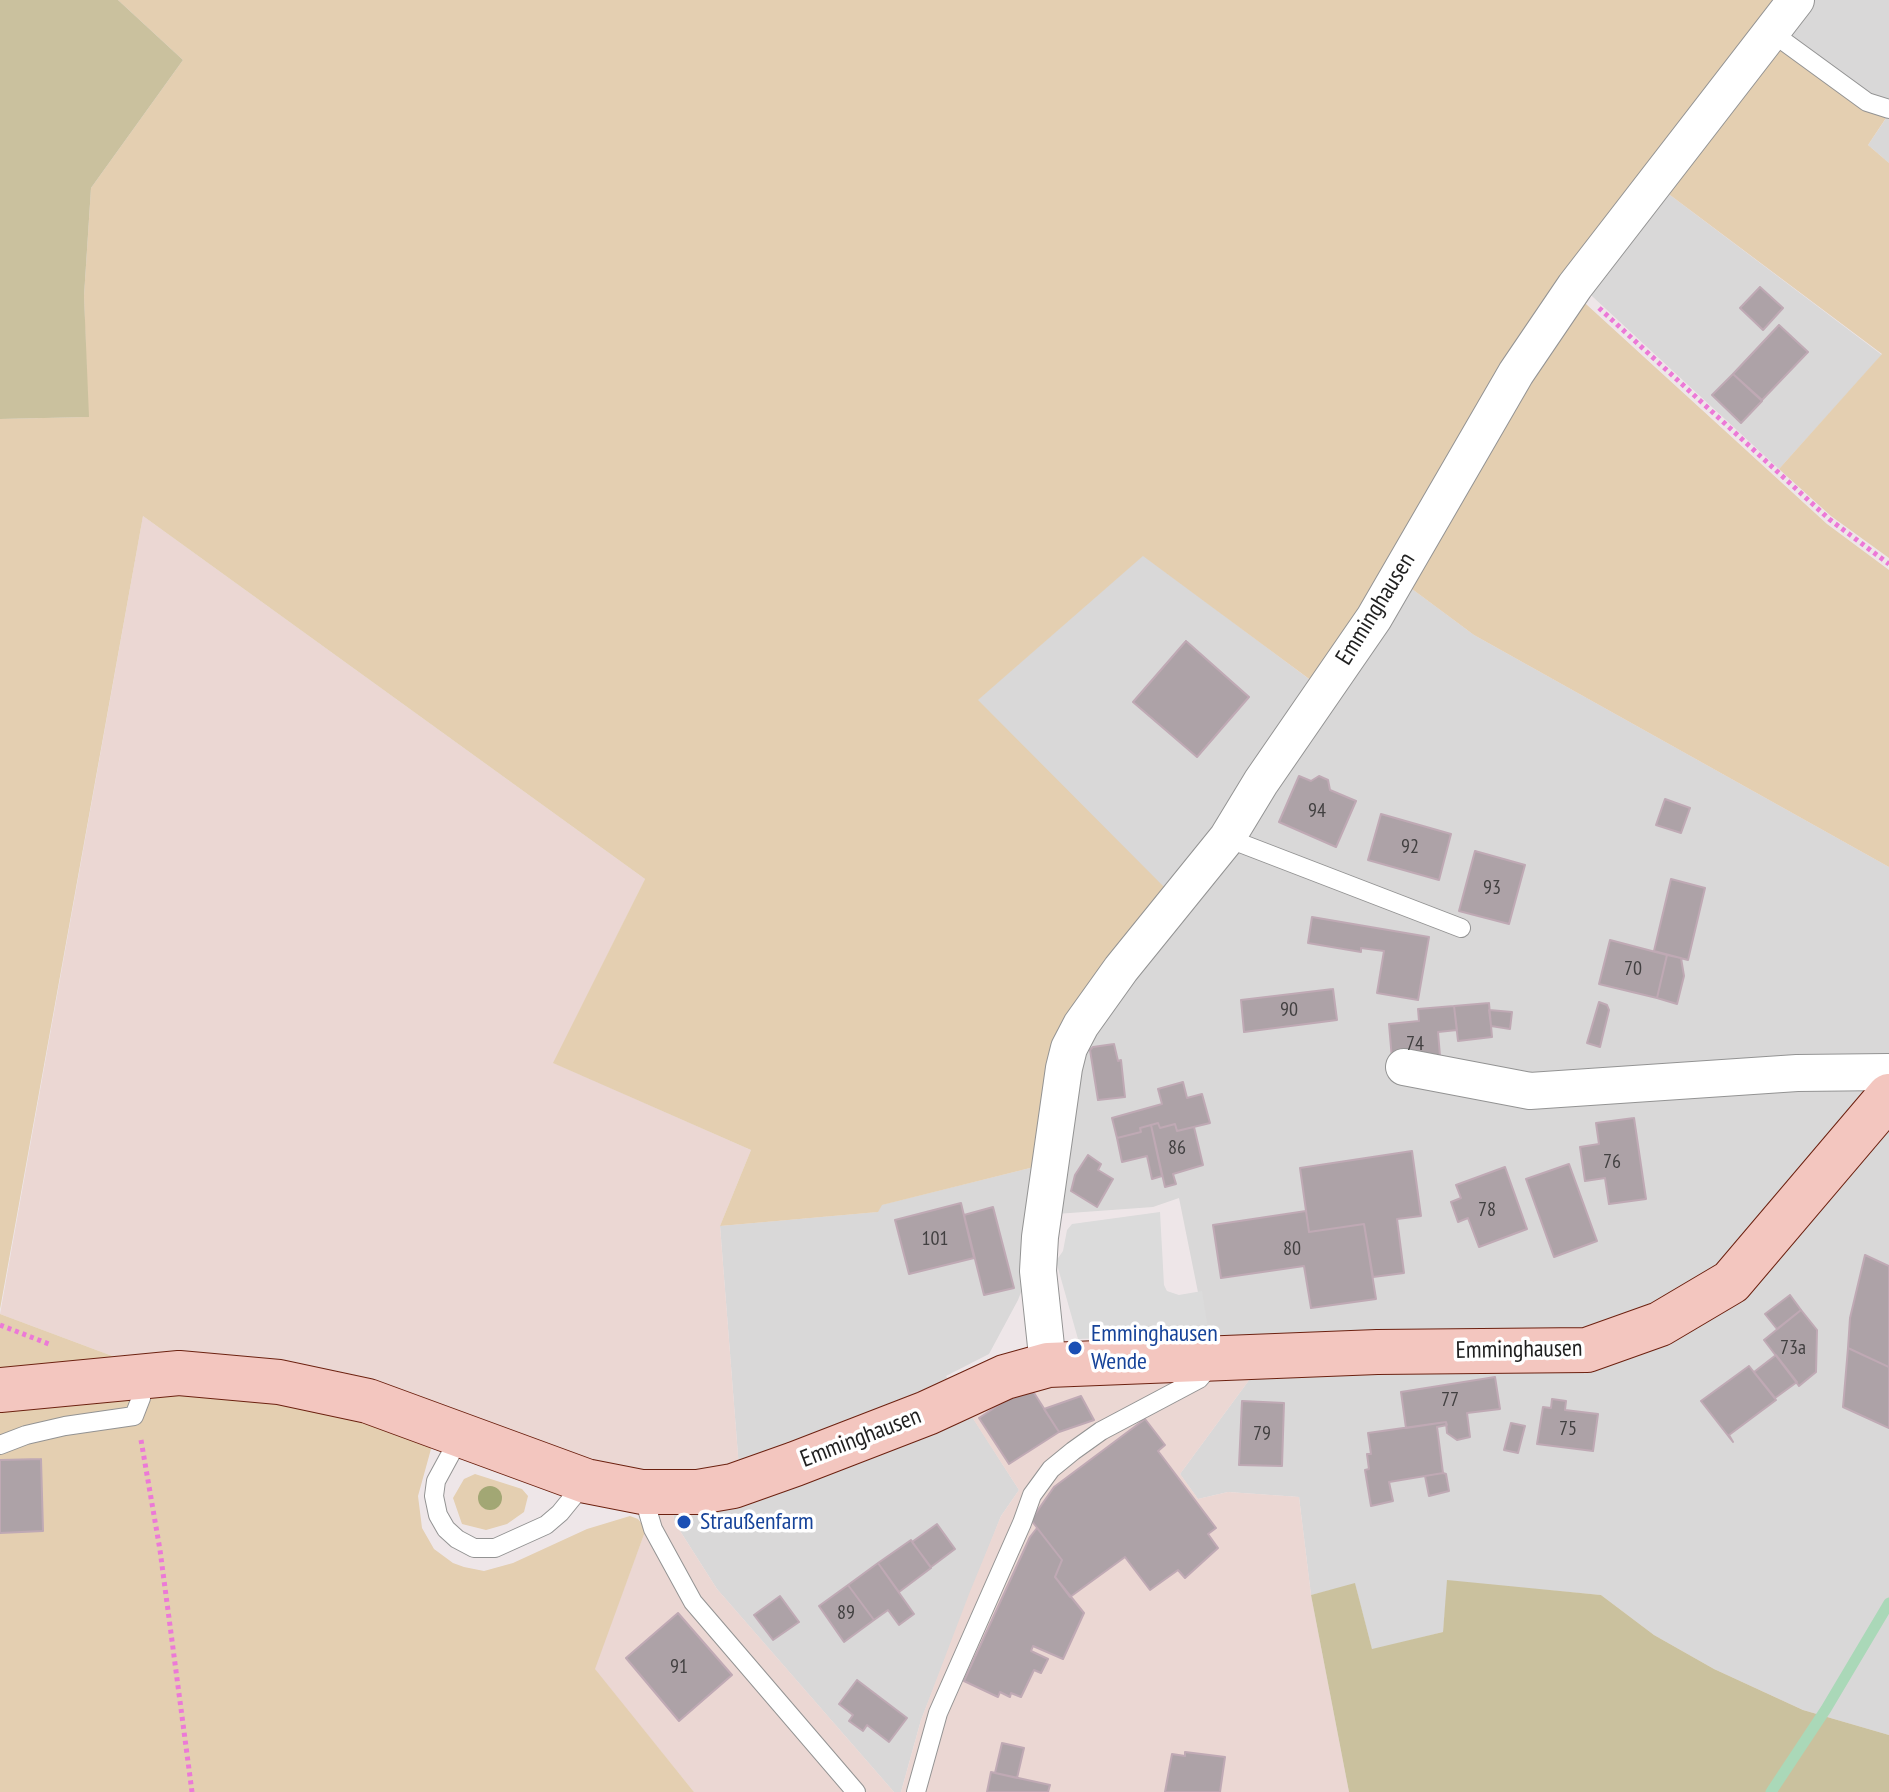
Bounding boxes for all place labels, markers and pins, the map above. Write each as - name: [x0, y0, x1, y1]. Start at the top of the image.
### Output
- place label: Emminghausen Wende: [1091, 1320, 1218, 1376]
- marker: Emminghausen Wende: [1066, 1339, 1084, 1357]
- place label: Straußenfarm: [700, 1508, 814, 1536]
- marker: Straußenfarm: [675, 1513, 693, 1531]

